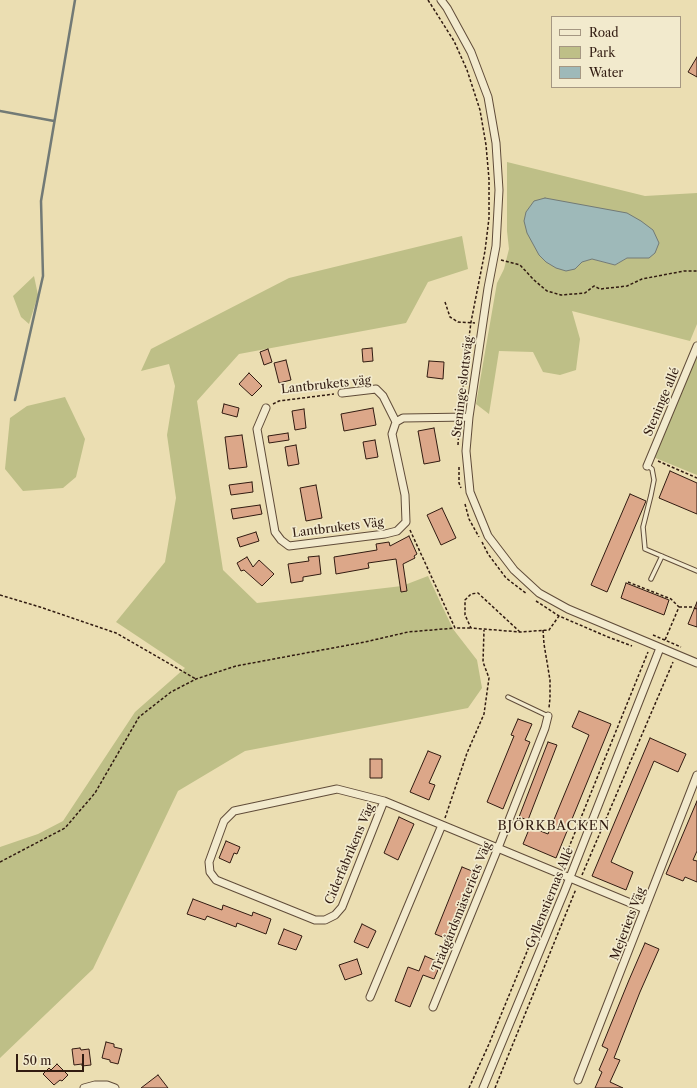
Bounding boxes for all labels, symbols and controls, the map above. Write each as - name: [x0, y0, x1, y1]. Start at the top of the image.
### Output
- legend: [551, 16, 681, 88]
- text: Road: [589, 25, 619, 40]
- text: Park: [589, 45, 615, 60]
- text: Water: [589, 65, 623, 80]
- street label: Steninge slottsväg: [450, 336, 476, 438]
- street label: Steninge allé: [641, 365, 683, 439]
- street label: Lantbrukets väg: [280, 373, 372, 397]
- street label: Lantbrukets Väg: [291, 515, 385, 541]
- street label: Ciderfabrikens Väg: [322, 801, 378, 907]
- district label: BJÖRKBACKEN: [498, 818, 610, 834]
- street label: Trädgårdsmästeriets Väg: [429, 840, 495, 974]
- street label: Gyllenstiernas Allé: [523, 846, 577, 950]
- street label: Mejeriets Väg: [607, 885, 649, 963]
- scale bar: [18, 1046, 86, 1072]
- text: 50 m: [23, 1053, 52, 1068]

